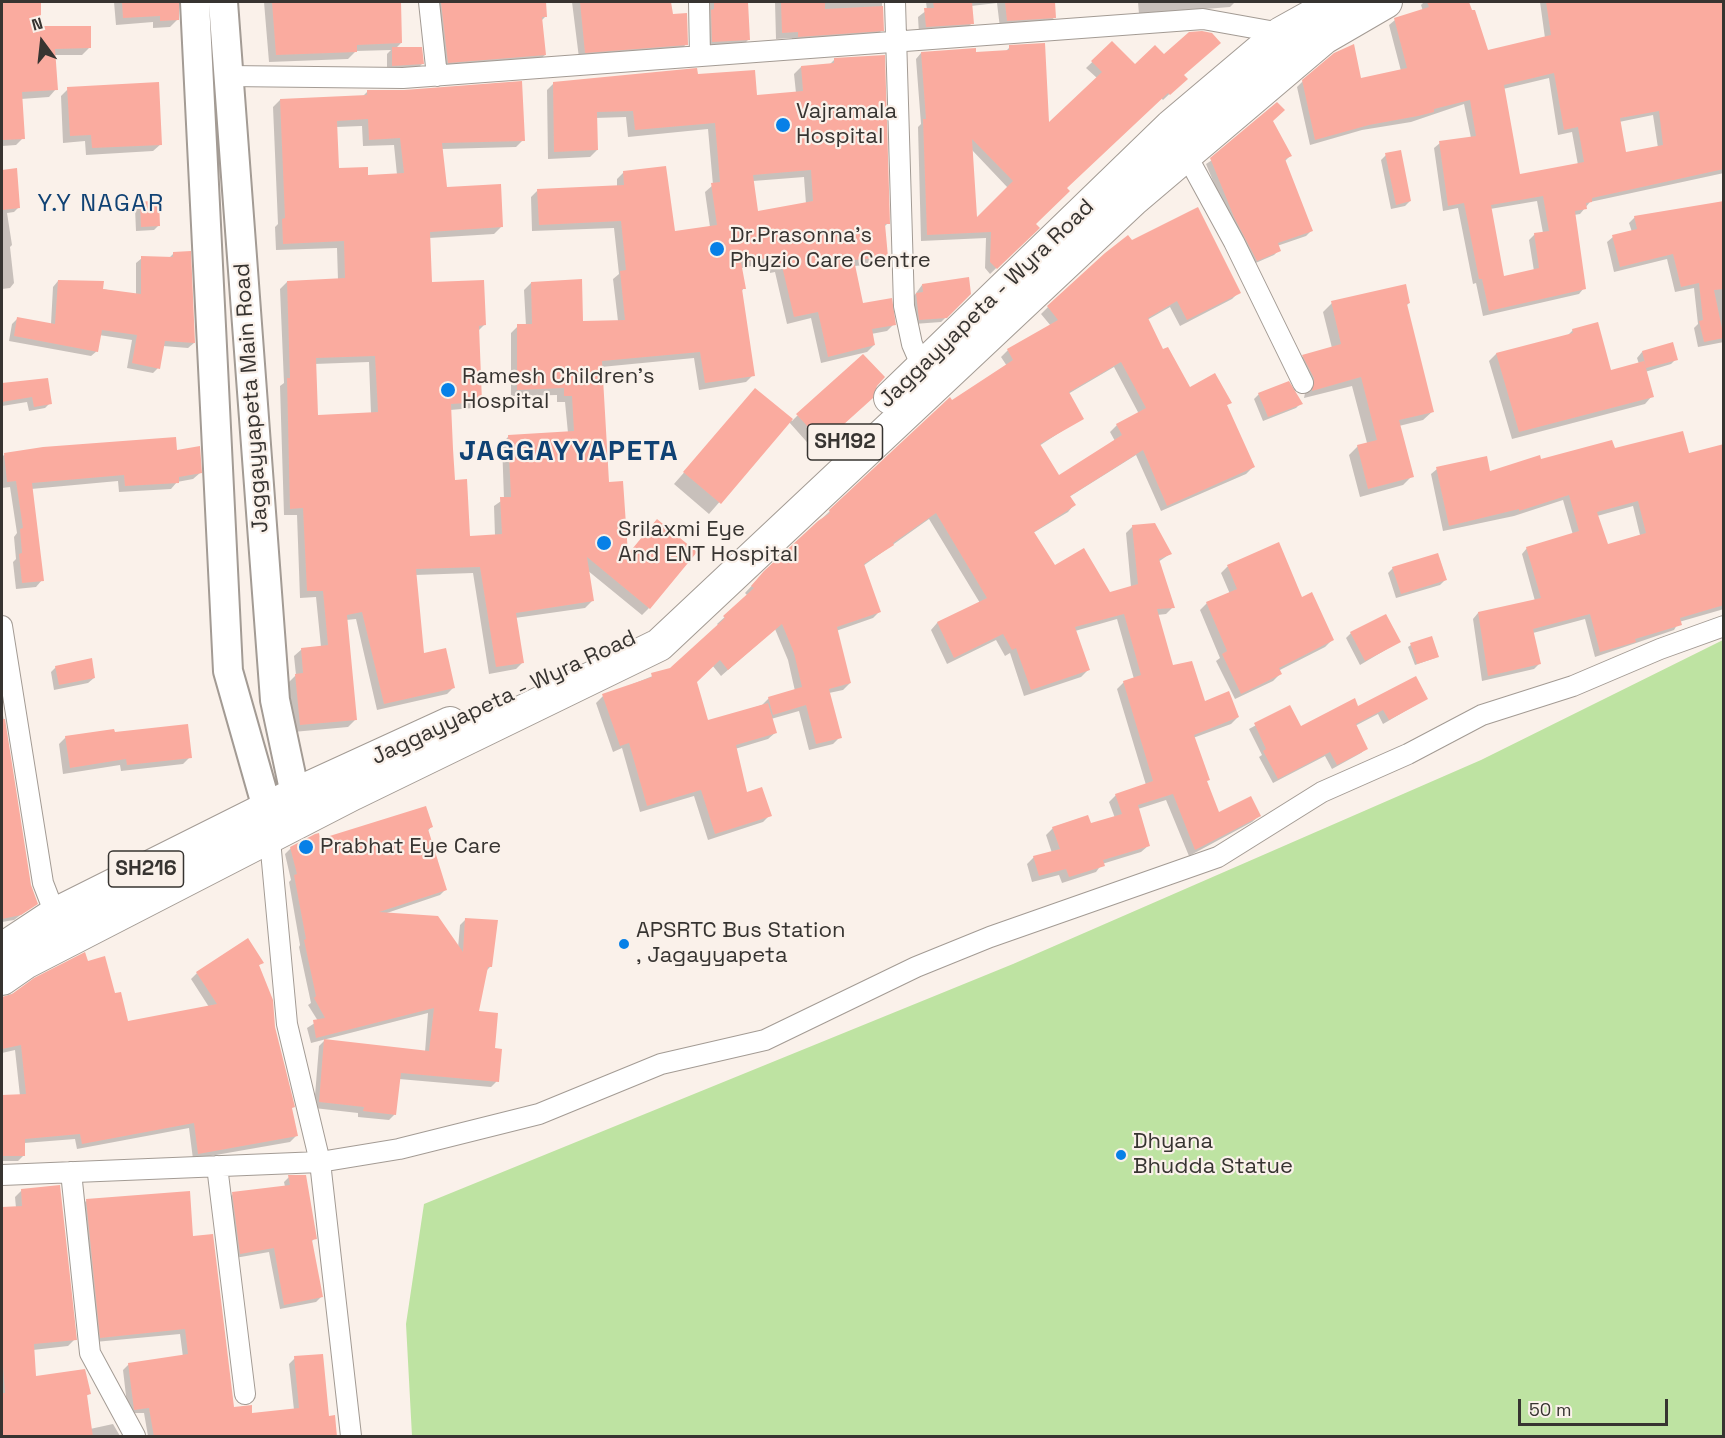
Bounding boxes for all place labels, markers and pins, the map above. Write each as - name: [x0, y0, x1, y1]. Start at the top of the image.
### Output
- place label: Vajramala Hospital: [796, 99, 897, 150]
- marker: Vajramala Hospital: [774, 116, 792, 134]
- place label: Dr.Prasonna's Phyzio Care Centre: [730, 223, 931, 274]
- marker: Dr.Prasonna's Phyzio Care Centre: [708, 240, 726, 258]
- place label: Ramesh Children's Hospital: [462, 364, 655, 416]
- marker: Ramesh Children's Hospital: [439, 381, 457, 399]
- place label: Srilaxmi Eye And ENT Hospital: [618, 517, 798, 568]
- marker: Srilaxmi Eye And ENT Hospital: [595, 534, 613, 552]
- place label: Prabhat Eye Care: [320, 834, 501, 860]
- marker: Prabhat Eye Care: [297, 838, 315, 856]
- place label: APSRTC Bus Station , Jagayyapeta: [636, 918, 846, 969]
- marker: APSRTC Bus Station , Jagayyapeta: [617, 937, 631, 951]
- place label: Dhyana Bhudda Statue: [1133, 1129, 1293, 1180]
- marker: Dhyana Bhudda Statue: [1114, 1148, 1128, 1162]

